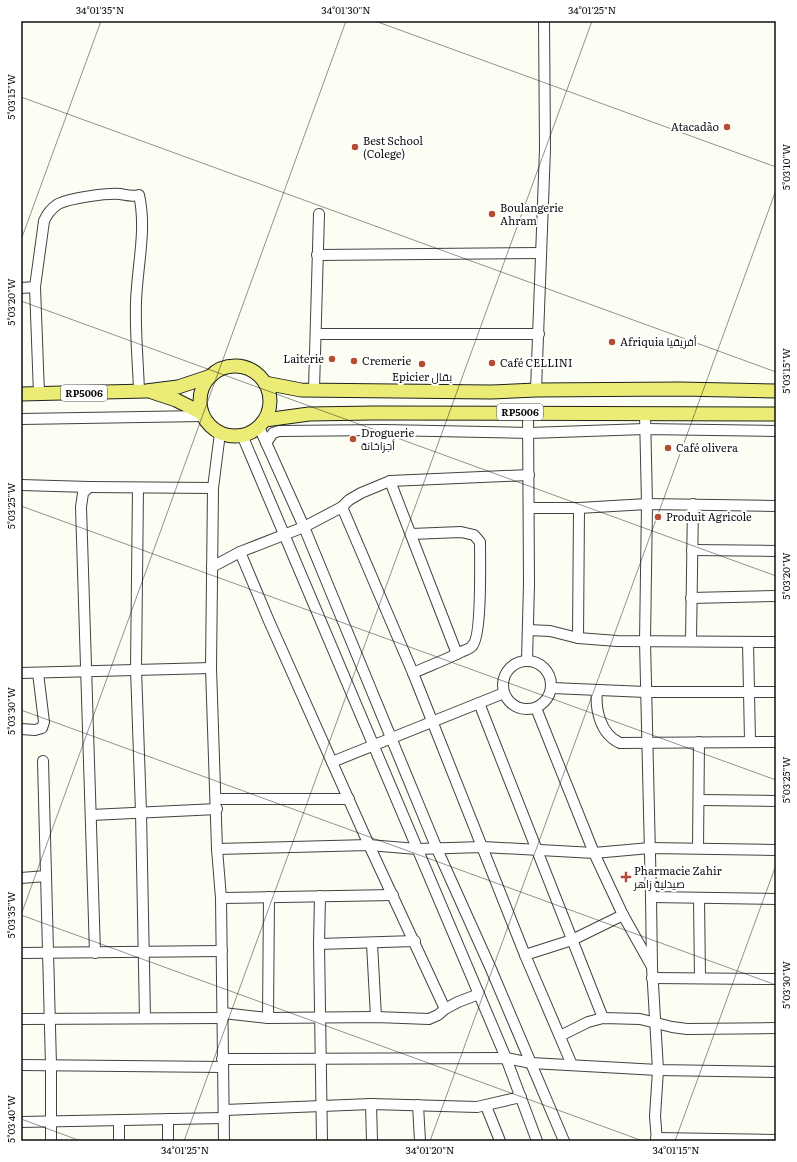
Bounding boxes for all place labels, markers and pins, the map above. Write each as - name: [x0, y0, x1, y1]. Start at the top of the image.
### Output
- place label: Atacadão: [671, 118, 719, 134]
- marker: Atacadão: [722, 122, 732, 132]
- place label: Best School (Colege): [363, 132, 423, 161]
- marker: Best School (Colege): [350, 142, 360, 152]
- place label: Boulangerie Ahram: [500, 199, 564, 228]
- marker: Boulangerie Ahram: [487, 209, 497, 219]
- place label: Afriquia أفريقيا: [620, 333, 697, 349]
- marker: Afriquia أفريقيا: [607, 337, 617, 347]
- place label: Laiterie: [283, 350, 324, 366]
- place label: Cremerie: [362, 352, 411, 368]
- marker: Laiterie: [327, 354, 337, 364]
- place label: Café CELLINI: [500, 354, 572, 370]
- marker: Cremerie: [349, 356, 359, 366]
- marker: Café CELLINI: [487, 358, 497, 368]
- marker: Epicier بقال: [417, 359, 427, 369]
- place label: Epicier بقال: [392, 368, 452, 384]
- place label: Droguerie أجزاخانة: [361, 424, 415, 453]
- marker: Droguerie أجزاخانة: [348, 434, 358, 444]
- place label: Café olivera: [676, 439, 738, 455]
- marker: Café olivera: [663, 443, 673, 453]
- place label: Produit Agricole: [666, 508, 752, 524]
- marker: Produit Agricole: [653, 512, 663, 522]
- place label: Pharmacie Zahir صيدلية زاهر: [633, 862, 723, 891]
- marker: Pharmacie Zahir صيدلية زاهر: [621, 872, 631, 882]

